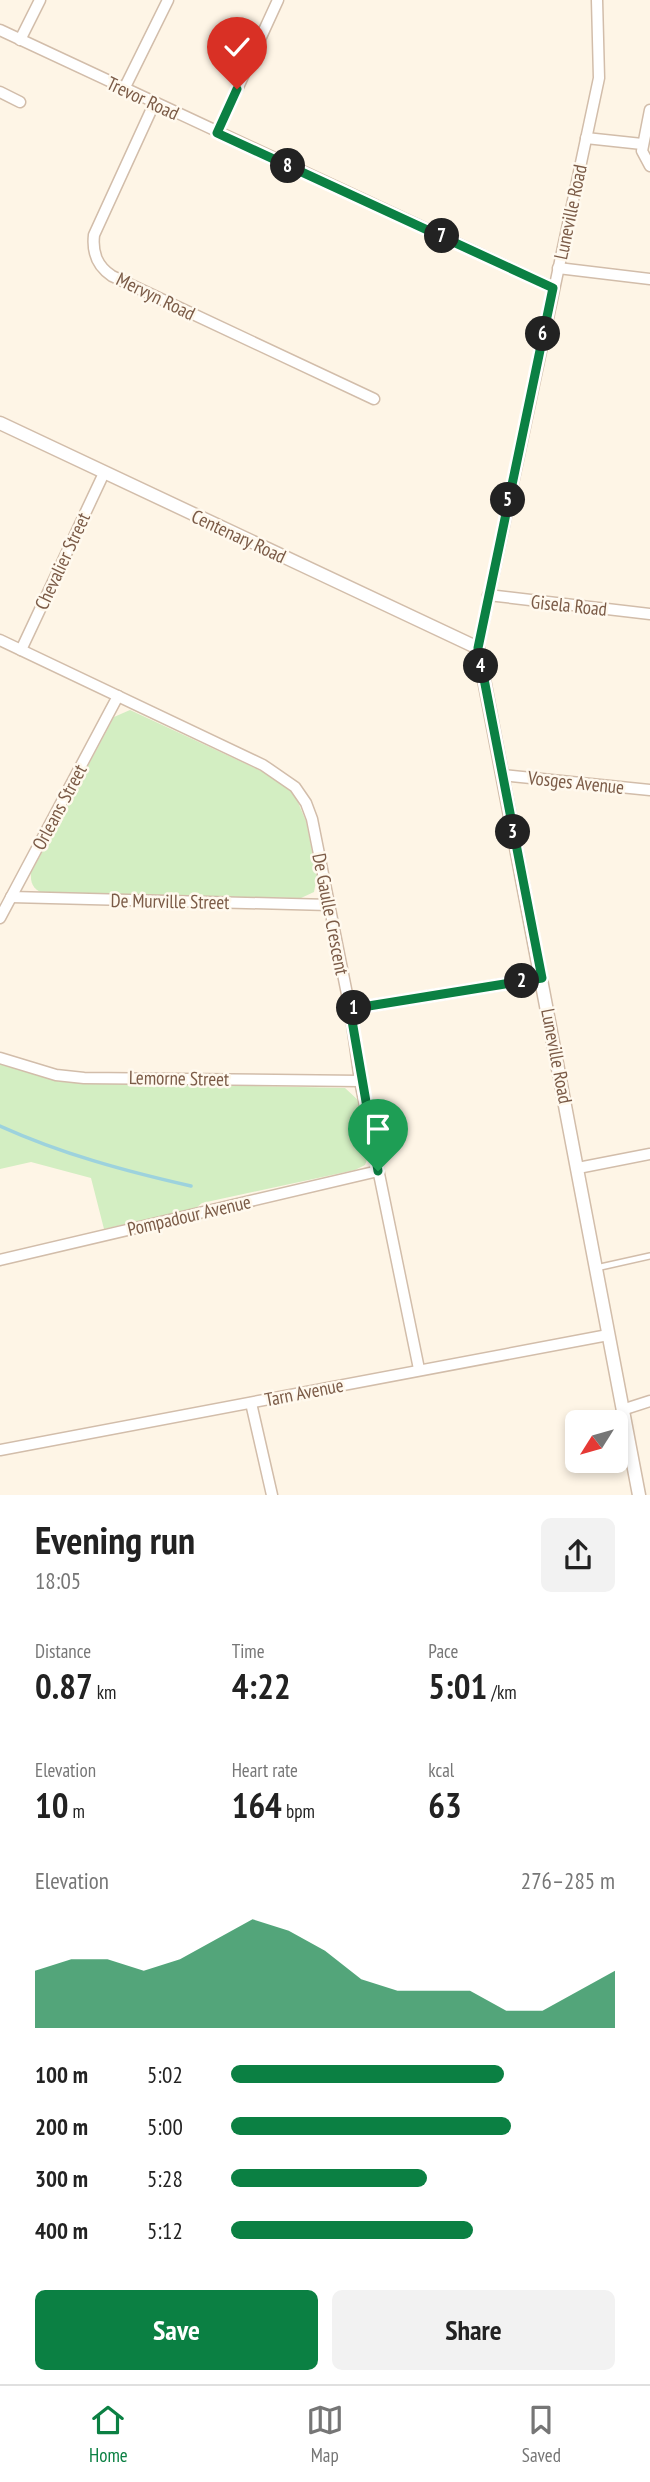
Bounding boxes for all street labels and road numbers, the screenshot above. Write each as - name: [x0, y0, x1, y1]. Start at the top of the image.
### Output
- street label: Trevor Road: [103, 71, 183, 125]
- street label: Luneville Road: [548, 162, 592, 262]
- street label: Mervyn Road: [113, 267, 199, 325]
- street label: Centenary Road: [188, 504, 290, 568]
- street label: Chevalier Street: [29, 508, 95, 613]
- street label: Gisela Road: [530, 589, 608, 621]
- street label: Orleans Street: [26, 759, 92, 854]
- street label: Vosges Avenue: [526, 765, 625, 799]
- street label: De Gaulle Crescent: [307, 851, 355, 978]
- street label: De Murville Street: [110, 888, 230, 914]
- street label: Luneville Road: [536, 1006, 578, 1106]
- street label: Lemorne Street: [129, 1065, 230, 1091]
- street label: Pompadour Avenue: [125, 1189, 253, 1241]
- street label: Tarn Avenue: [263, 1373, 346, 1411]

